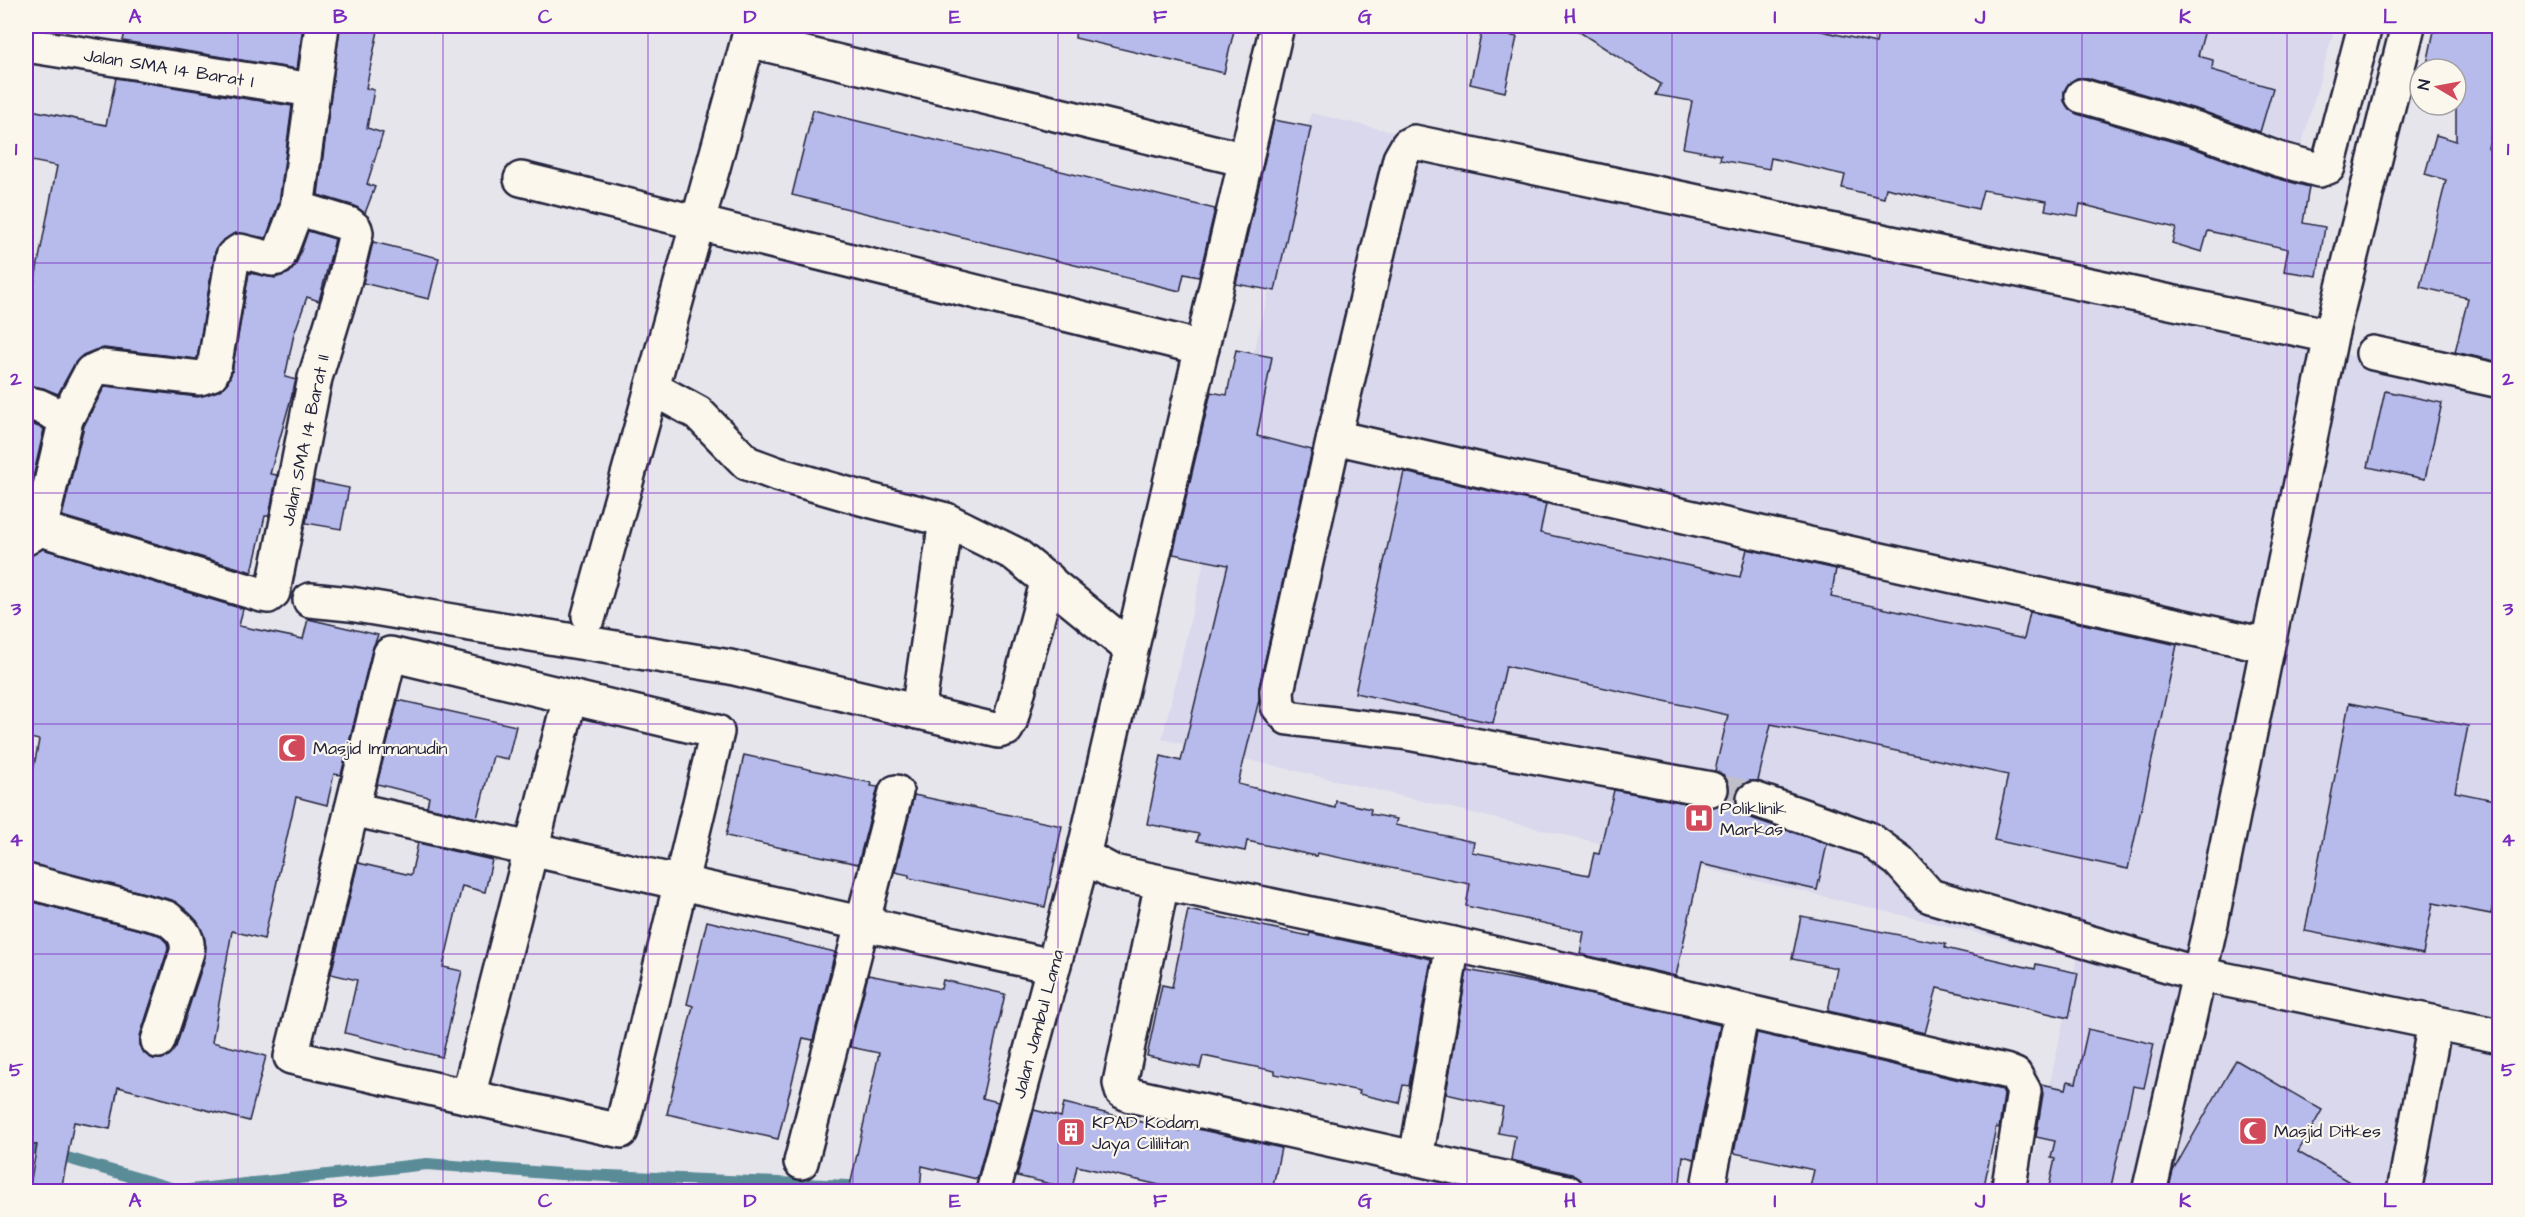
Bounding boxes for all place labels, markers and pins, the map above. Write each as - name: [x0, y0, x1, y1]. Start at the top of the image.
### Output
- mosque icon: Masjid Immanudin: [276, 732, 308, 764]
- place label: Masjid Immanudin: [313, 736, 447, 761]
- place label: Poliklinik Markas: [1720, 796, 1787, 842]
- hospital icon: Poliklinik Markas: [1683, 802, 1715, 834]
- place label: KPAD Kodam Jaya Cililitan: [1092, 1110, 1198, 1157]
- mosque icon: Masjid Ditkes: [2237, 1115, 2269, 1147]
- building icon: KPAD Kodam Jaya Cililitan: [1055, 1116, 1087, 1148]
- place label: Masjid Ditkes: [2274, 1119, 2381, 1144]

